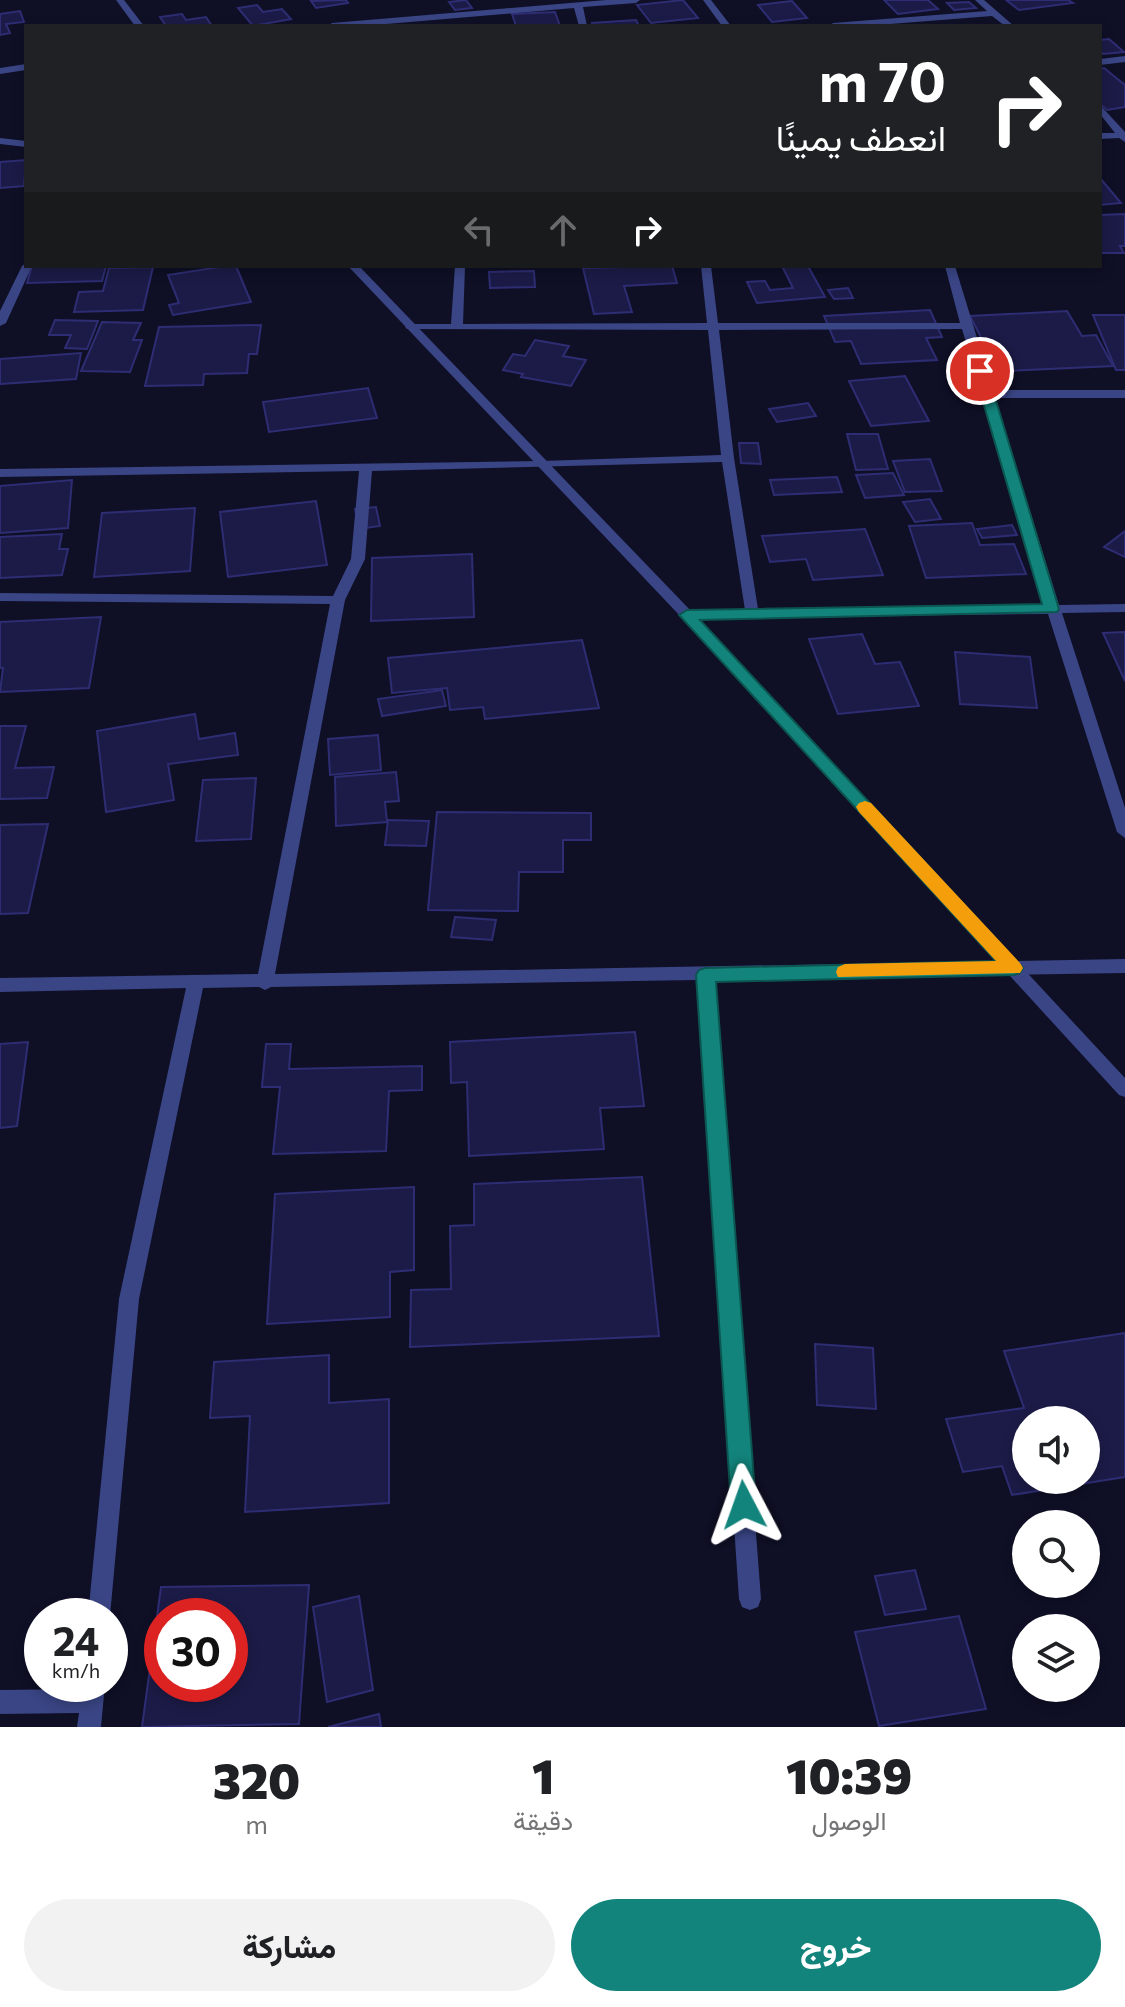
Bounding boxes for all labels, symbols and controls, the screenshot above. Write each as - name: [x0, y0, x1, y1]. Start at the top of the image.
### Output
- text: 70 m: [819, 45, 946, 114]
- icon: right: [974, 56, 1078, 160]
- text: انعطف يمينًا: [776, 114, 946, 158]
- icon: left: [457, 208, 501, 252]
- icon: ahead: [541, 208, 585, 252]
- icon: right: [625, 208, 669, 252]
- pin: [946, 337, 1014, 405]
- icon: arrive: [958, 349, 1002, 393]
- map controls: [1012, 1406, 1100, 1702]
- button: sound: [1012, 1406, 1100, 1494]
- position arrow: [702, 1463, 786, 1547]
- button: search: [1012, 1510, 1100, 1598]
- speed limit sign: 30: [144, 1598, 248, 1702]
- button: layers: [1012, 1614, 1100, 1702]
- text: 24: [53, 1615, 99, 1664]
- text: km/h: [52, 1658, 100, 1682]
- text: 1: [532, 1745, 554, 1804]
- text: 10:39: [786, 1745, 912, 1804]
- text: 320: [213, 1750, 300, 1809]
- text: دقيقة: [513, 1804, 573, 1835]
- text: الوصول: [812, 1804, 887, 1835]
- text: m: [245, 1808, 268, 1839]
- button: مشاركة: [24, 1899, 555, 1991]
- button: خروج: [571, 1899, 1101, 1991]

